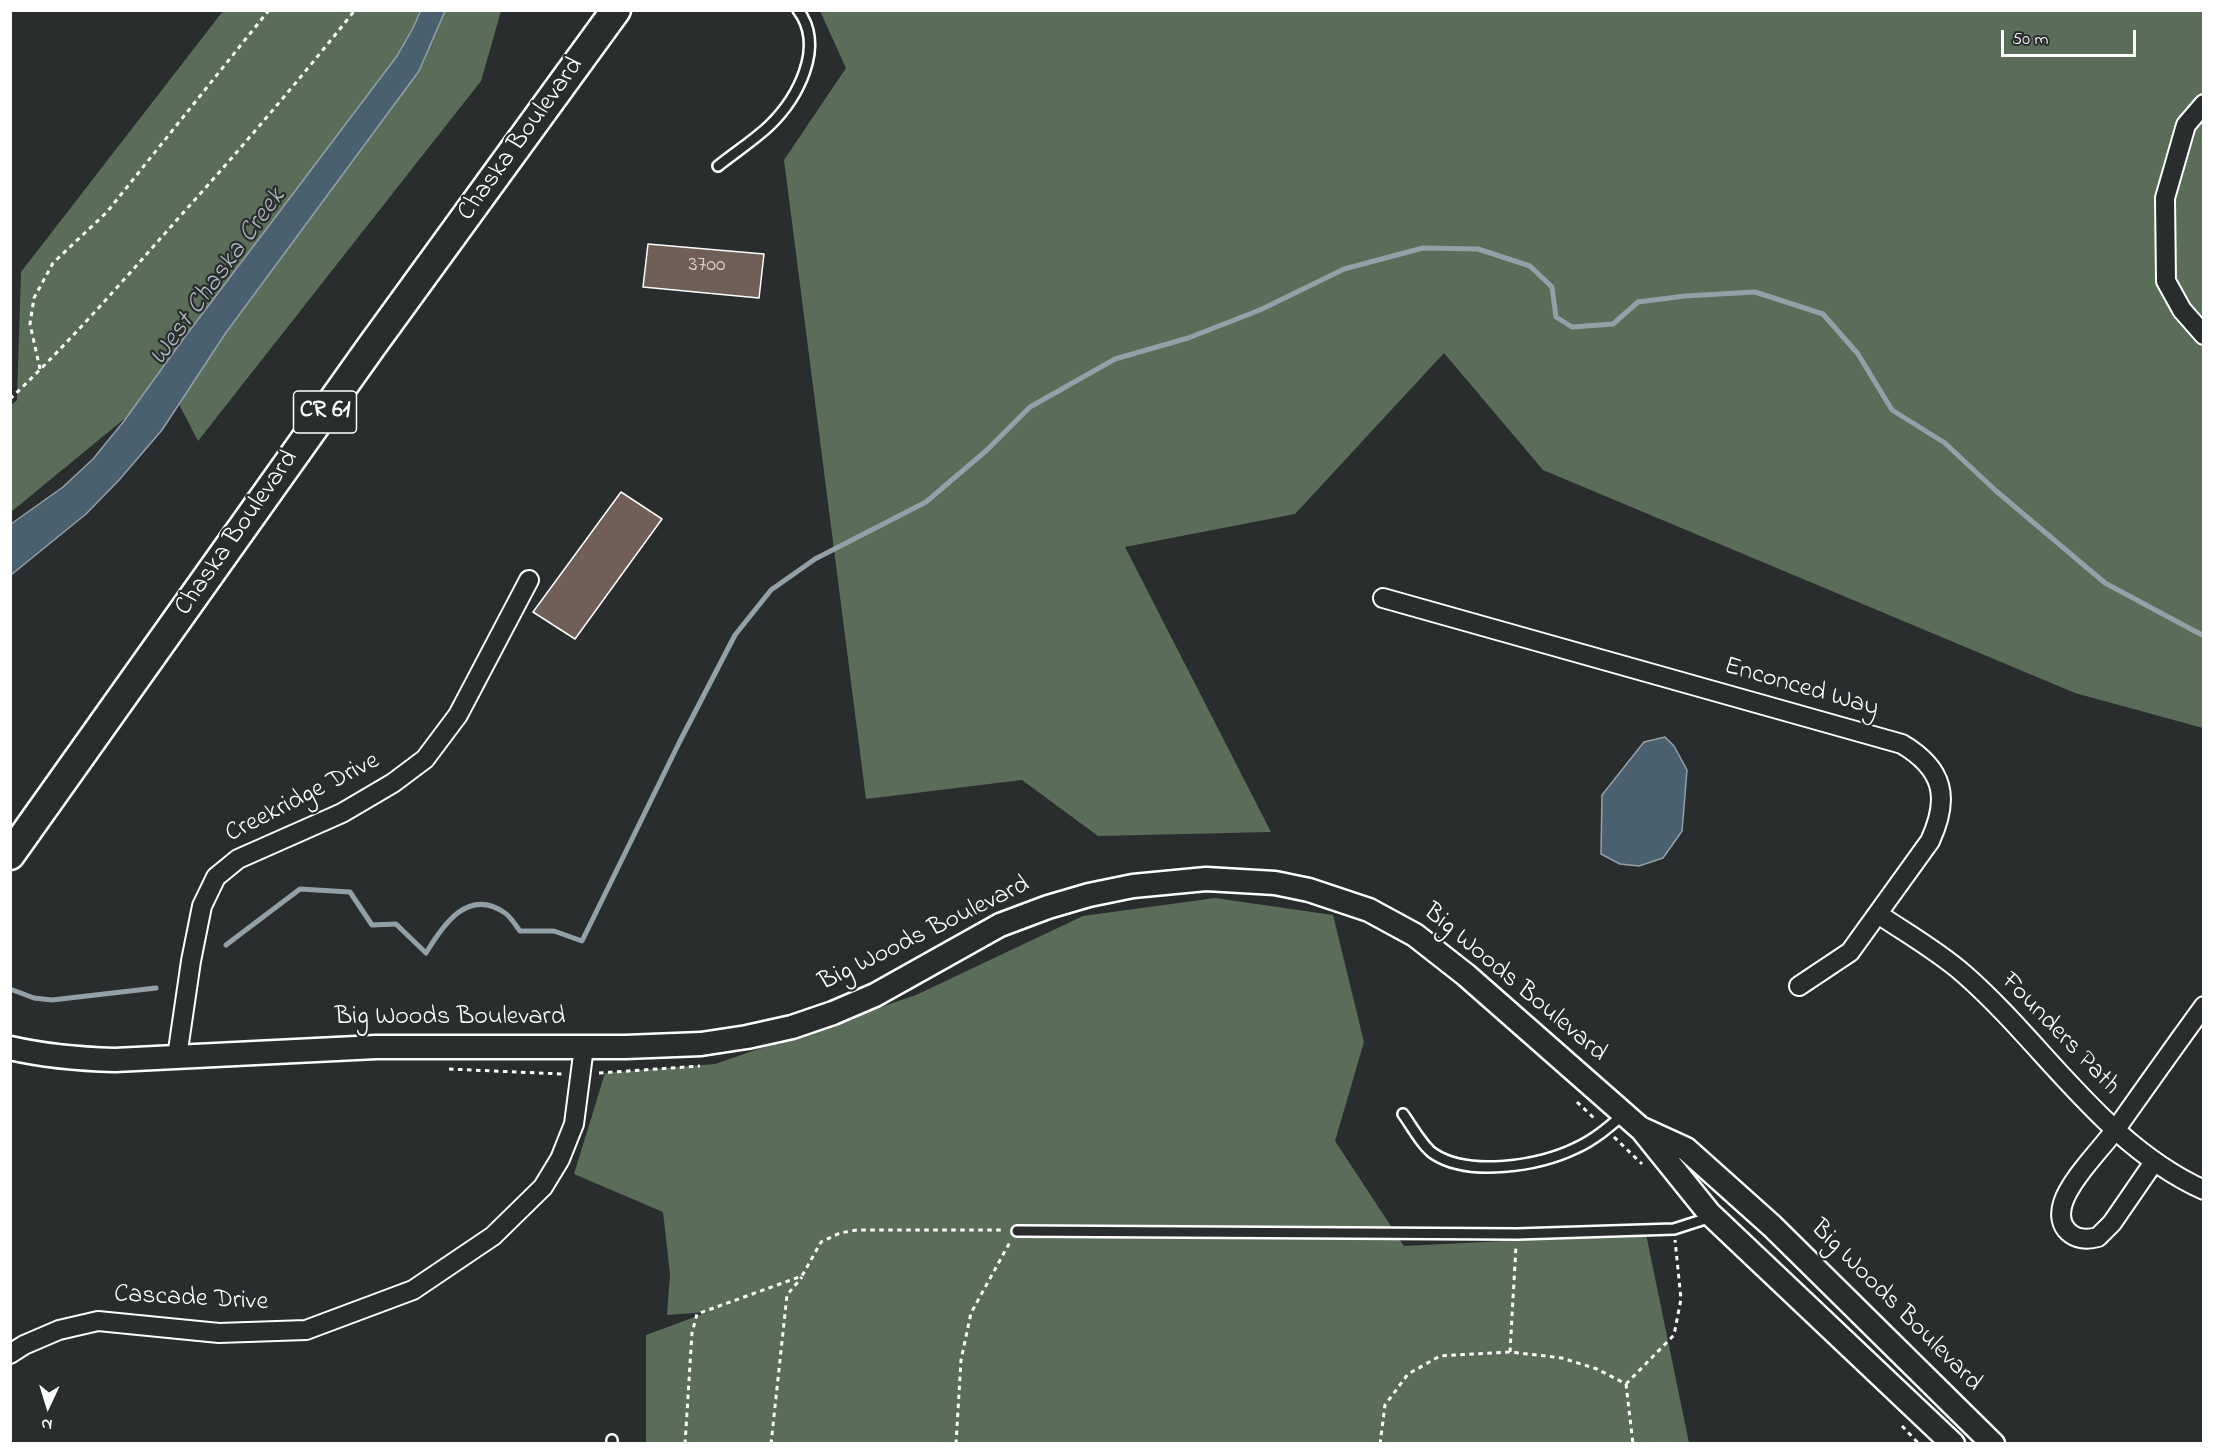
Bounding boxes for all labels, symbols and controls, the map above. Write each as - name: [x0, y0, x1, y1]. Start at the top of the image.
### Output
- scale bar: [2004, 18, 2139, 56]
- text: 50 m: [2012, 27, 2049, 53]
- street label: Chaska Boulevard: [452, 52, 592, 228]
- water label: West Chaska Creek: [144, 183, 294, 373]
- house number: 3700: [688, 253, 726, 279]
- road number: CR 61: [294, 391, 356, 433]
- street label: Chaska Boulevard: [169, 445, 307, 623]
- street label: Enconced Way: [1720, 652, 1882, 726]
- street label: Creekridge Drive: [221, 747, 385, 851]
- street label: Big Woods Boulevard: [815, 870, 1035, 1000]
- street label: Big Woods Boulevard: [1416, 898, 1612, 1070]
- street label: Founders Path: [1993, 967, 2125, 1103]
- street label: Big Woods Boulevard: [335, 1003, 565, 1035]
- street label: Big Woods Boulevard: [1802, 1214, 1988, 1400]
- street label: Cascade Drive: [113, 1280, 269, 1320]
- north arrow: [18, 1376, 78, 1436]
- text: N: [41, 1412, 53, 1436]

